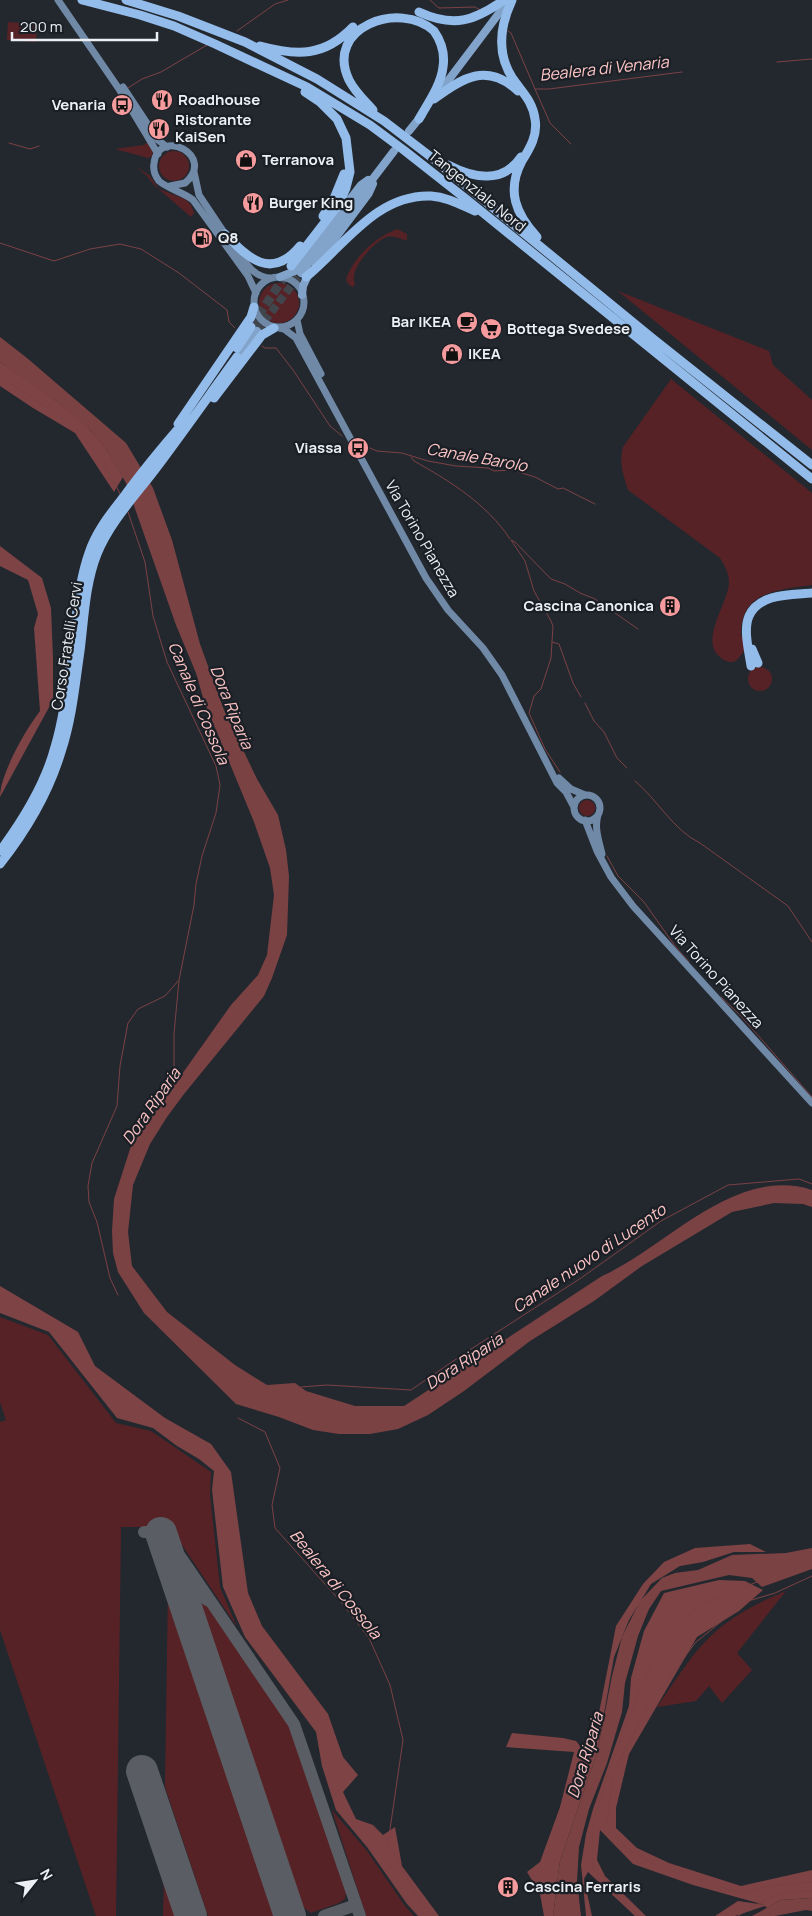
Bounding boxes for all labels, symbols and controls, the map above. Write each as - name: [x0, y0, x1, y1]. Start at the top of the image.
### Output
- scale bar: [12, 10, 158, 42]
- text: 200 m: [20, 16, 63, 37]
- water label: Bealera di Venaria: [538, 50, 671, 86]
- restaurant icon: Roadhouse: [150, 88, 174, 112]
- place label: Roadhouse: [178, 89, 260, 110]
- bus stop icon: Venaria: [110, 93, 134, 117]
- place label: Venaria: [52, 94, 106, 115]
- place label: Ristorante KaiSen: [175, 109, 252, 147]
- restaurant icon: Ristorante KaiSen: [147, 117, 171, 141]
- street label: Tangenziale Nord: [424, 145, 530, 236]
- shop icon: Terranova: [234, 148, 258, 172]
- place label: Terranova: [262, 149, 334, 170]
- restaurant icon: Burger King: [241, 191, 265, 215]
- place label: Burger King: [269, 192, 353, 213]
- fuel station icon: Q8: [190, 226, 214, 250]
- place label: Q8: [218, 227, 238, 248]
- cafe icon: Bar IKEA: [455, 310, 479, 334]
- place label: Bar IKEA: [391, 311, 451, 332]
- supermarket icon: Bottega Svedese: [479, 317, 503, 341]
- place label: Bottega Svedese: [507, 318, 630, 339]
- shop icon: IKEA: [440, 342, 464, 366]
- place label: IKEA: [468, 343, 501, 364]
- bus stop icon: Viassa: [346, 436, 370, 460]
- place label: Viassa: [295, 437, 342, 458]
- water label: Canale Barolo: [425, 437, 531, 477]
- street label: Via Torino Pianezza: [380, 476, 465, 601]
- street label: Corso Fratelli Cervi: [46, 580, 87, 712]
- building icon: Cascina Canonica: [658, 594, 682, 618]
- place label: Cascina Canonica: [524, 595, 654, 616]
- water label: Canale di Cossola: [163, 638, 235, 769]
- water label: Dora Riparia: [205, 662, 259, 753]
- street label: Via Torino Pianezza: [664, 921, 768, 1033]
- water label: Dora Riparia: [117, 1063, 186, 1148]
- water label: Canale nuovo di Lucento: [508, 1198, 671, 1318]
- water label: Dora Riparia: [421, 1327, 508, 1394]
- water label: Bealera di Cossola: [285, 1525, 388, 1644]
- water label: Dora Riparia: [562, 1708, 609, 1800]
- north arrow: [10, 1856, 60, 1906]
- text: N: [36, 1865, 57, 1883]
- building icon: Cascina Ferraris: [496, 1875, 520, 1899]
- place label: Cascina Ferraris: [524, 1876, 641, 1897]

